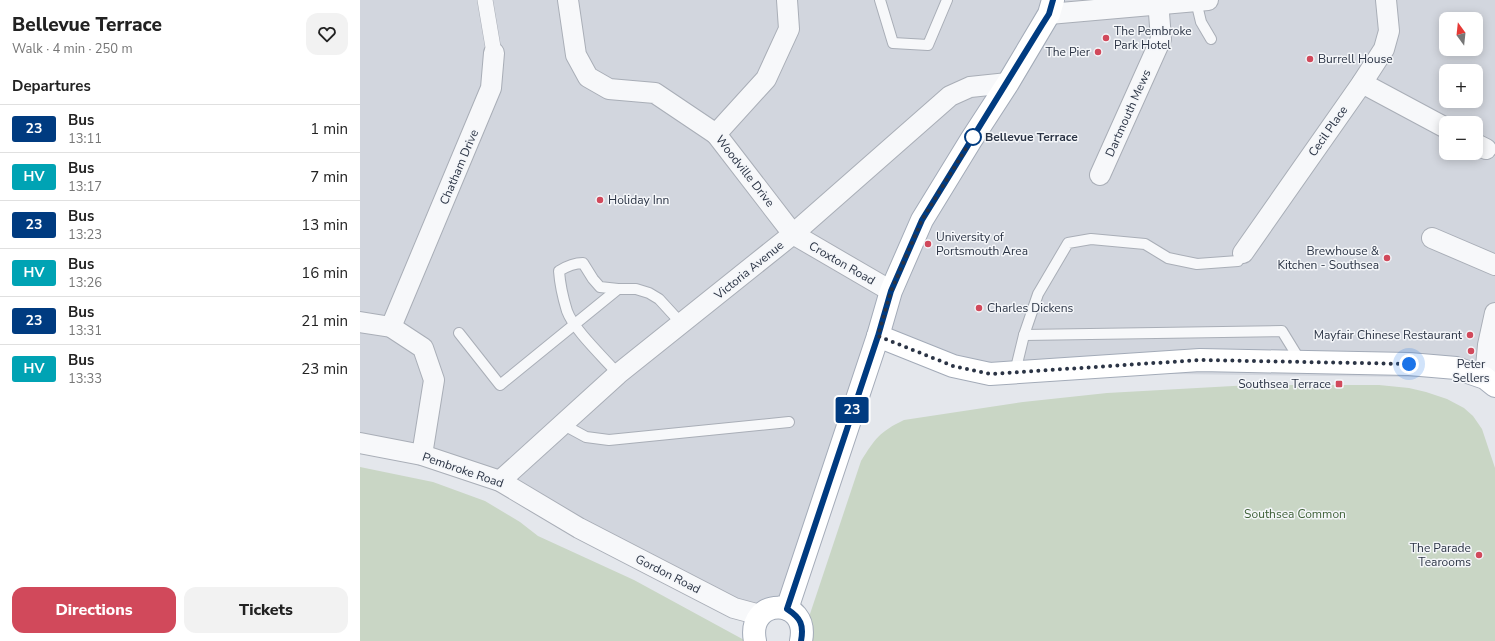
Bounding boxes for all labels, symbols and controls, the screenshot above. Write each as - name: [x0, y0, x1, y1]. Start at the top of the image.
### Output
- text: Bellevue Terrace: [12, 12, 162, 38]
- north arrow: [1439, 12, 1483, 56]
- map controls: [1439, 12, 1483, 160]
- button: heart: [306, 13, 348, 55]
- place label: The Pembroke Park Hotel: [1114, 23, 1192, 53]
- marker: The Pembroke Park Hotel: [1101, 33, 1111, 43]
- text: Walk · 4 min · 250 m: [12, 40, 133, 58]
- place label: The Pier: [1045, 44, 1091, 60]
- marker: The Pier: [1093, 47, 1103, 57]
- place label: Burrell House: [1318, 51, 1393, 67]
- marker: Burrell House: [1305, 54, 1315, 64]
- button: +: [1439, 64, 1483, 108]
- street label: Dartmouth Mews: [1102, 67, 1155, 159]
- text: Departures: [12, 76, 91, 96]
- street label: Cecil Place: [1305, 103, 1351, 159]
- text: Bus: [68, 110, 94, 130]
- button: −: [1439, 116, 1483, 160]
- text: 23: [26, 119, 42, 138]
- text: 1 min: [310, 119, 348, 139]
- street label: Chatham Drive: [436, 127, 482, 207]
- marker: Bellevue Terrace: [964, 128, 982, 146]
- place label: Bellevue Terrace: [985, 129, 1078, 145]
- text: 13:11: [68, 130, 102, 148]
- street label: Woodville Drive: [712, 132, 778, 210]
- text: Bus: [68, 158, 94, 178]
- text: HV: [24, 167, 44, 186]
- text: 7 min: [310, 167, 348, 187]
- text: 13:17: [68, 178, 102, 196]
- place label: Holiday Inn: [608, 192, 669, 208]
- marker: Holiday Inn: [595, 195, 605, 205]
- text: Bus: [68, 206, 94, 226]
- text: 23: [26, 215, 42, 234]
- text: 13 min: [301, 215, 348, 235]
- text: 13:23: [68, 226, 102, 244]
- place label: University of Portsmouth Area: [936, 229, 1028, 259]
- street label: Victoria Avenue: [710, 237, 787, 304]
- street label: Croxton Road: [806, 238, 878, 288]
- marker: University of Portsmouth Area: [923, 239, 933, 249]
- place label: Brewhouse & Kitchen - Southsea: [1277, 243, 1380, 273]
- marker: Brewhouse & Kitchen - Southsea: [1382, 253, 1392, 263]
- text: Bus: [68, 254, 94, 274]
- text: HV: [24, 263, 44, 282]
- text: 16 min: [301, 263, 348, 283]
- text: 13:26: [68, 274, 102, 292]
- place label: Charles Dickens: [987, 300, 1074, 316]
- text: Bus: [68, 302, 94, 322]
- marker: Charles Dickens: [974, 303, 984, 313]
- text: 23: [26, 311, 42, 330]
- text: 21 min: [301, 311, 348, 331]
- text: 13:31: [68, 322, 102, 340]
- place label: Mayfair Chinese Restaurant: [1314, 327, 1463, 343]
- marker: Mayfair Chinese Restaurant: [1465, 330, 1475, 340]
- marker: Peter Sellers: [1466, 346, 1476, 356]
- text: Bus: [68, 350, 94, 370]
- your location: [1399, 354, 1419, 374]
- place label: Peter Sellers: [1452, 356, 1490, 386]
- text: HV: [24, 359, 44, 378]
- text: 23 min: [301, 359, 348, 379]
- text: 13:33: [68, 370, 102, 388]
- place label: Southsea Terrace: [1238, 376, 1331, 392]
- marker: Southsea Terrace: [1334, 379, 1344, 389]
- line badge: 23: [834, 397, 870, 423]
- text: 23: [844, 400, 860, 419]
- street label: Pembroke Road: [420, 449, 506, 491]
- park label: Southsea Common: [1244, 506, 1346, 522]
- place label: The Parade Tearooms: [1410, 540, 1471, 570]
- marker: The Parade Tearooms: [1474, 550, 1484, 560]
- street label: Gordon Road: [633, 551, 703, 597]
- button: Directions: [12, 587, 176, 633]
- button: Tickets: [184, 587, 348, 633]

